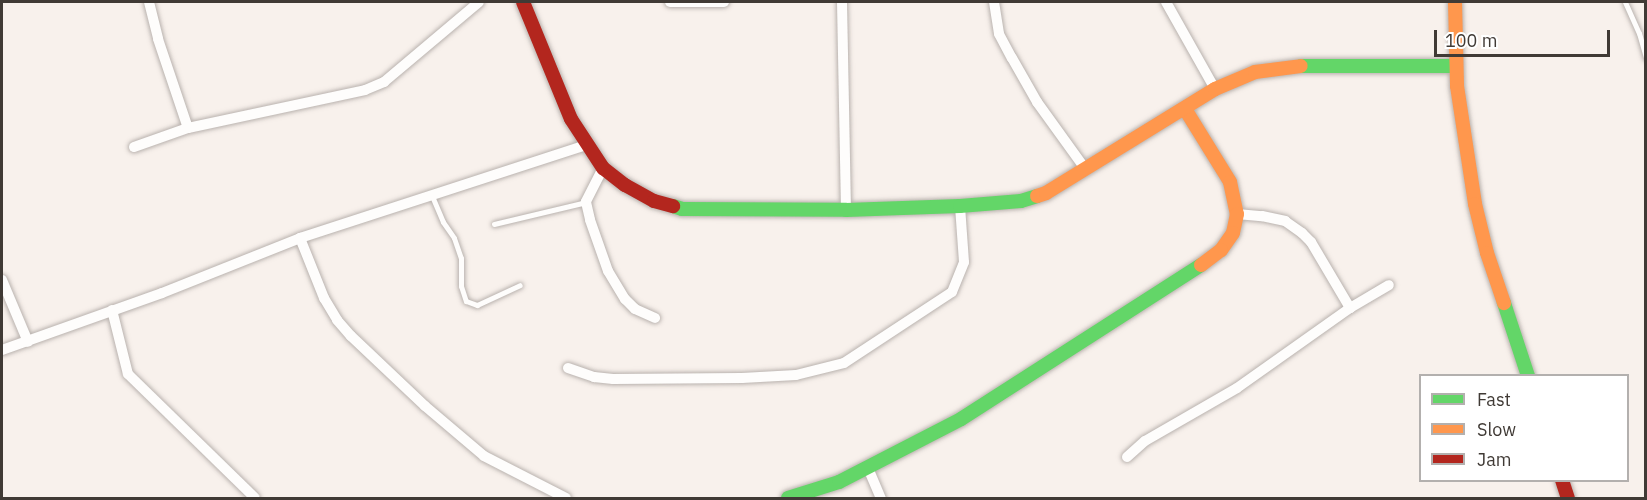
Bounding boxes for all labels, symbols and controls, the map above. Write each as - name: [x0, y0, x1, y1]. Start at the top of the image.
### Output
- scale bar: [1437, 18, 1612, 56]
- text: 100 m: [1445, 29, 1497, 52]
- legend: [1419, 374, 1629, 482]
- text: Fast: [1477, 388, 1511, 411]
- text: Slow: [1477, 418, 1516, 441]
- text: Jam: [1477, 448, 1512, 471]

